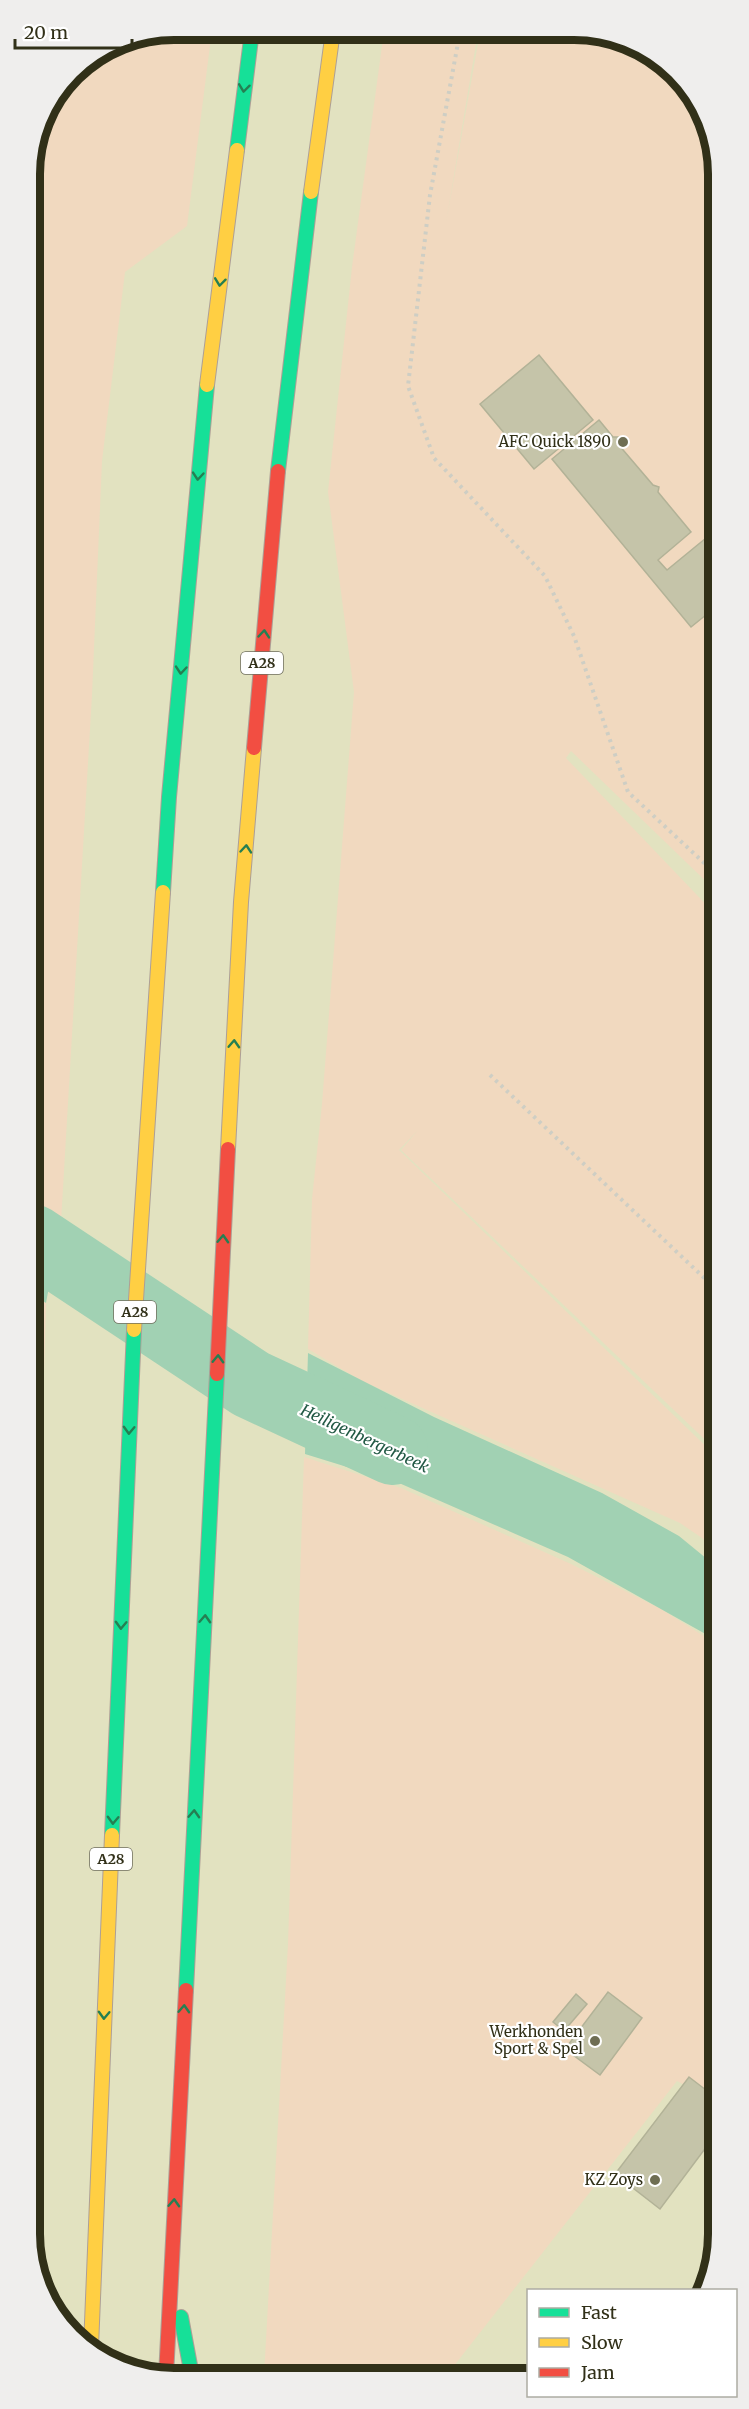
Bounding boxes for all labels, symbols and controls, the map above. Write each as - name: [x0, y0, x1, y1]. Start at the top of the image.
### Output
- scale bar: [15, 12, 132, 50]
- text: 20 m: [24, 21, 68, 44]
- one-way arrow: [238, 84, 250, 93]
- one-way arrow: [214, 277, 226, 286]
- place label: AFC Quick 1890: [498, 432, 611, 451]
- marker: AFC Quick 1890: [616, 435, 630, 449]
- one-way arrow: [191, 471, 204, 480]
- one-way arrow: [257, 630, 270, 639]
- road number: A28: [241, 652, 283, 674]
- one-way arrow: [174, 665, 187, 674]
- one-way arrow: [239, 845, 252, 854]
- one-way arrow: [227, 1040, 240, 1049]
- one-way arrow: [217, 1234, 230, 1243]
- road number: A28: [114, 1301, 156, 1323]
- one-way arrow: [211, 1354, 224, 1363]
- water label: Heiligenbergerbeek: [297, 1399, 433, 1477]
- one-way arrow: [122, 1426, 135, 1435]
- one-way arrow: [198, 1615, 211, 1624]
- one-way arrow: [114, 1621, 127, 1630]
- one-way arrow: [188, 1809, 201, 1818]
- one-way arrow: [106, 1815, 119, 1824]
- road number: A28: [90, 1848, 132, 1870]
- one-way arrow: [178, 2004, 191, 2013]
- one-way arrow: [98, 2010, 111, 2019]
- place label: Werkhonden Sport & Spel: [489, 2022, 583, 2058]
- marker: Werkhonden Sport & Spel: [588, 2034, 602, 2048]
- place label: KZ Zoys: [584, 2170, 643, 2189]
- marker: KZ Zoys: [648, 2173, 662, 2187]
- one-way arrow: [168, 2199, 181, 2208]
- legend: [527, 2289, 737, 2397]
- text: Fast: [581, 2301, 617, 2324]
- text: Slow: [581, 2331, 624, 2354]
- text: Jam: [580, 2361, 615, 2384]

